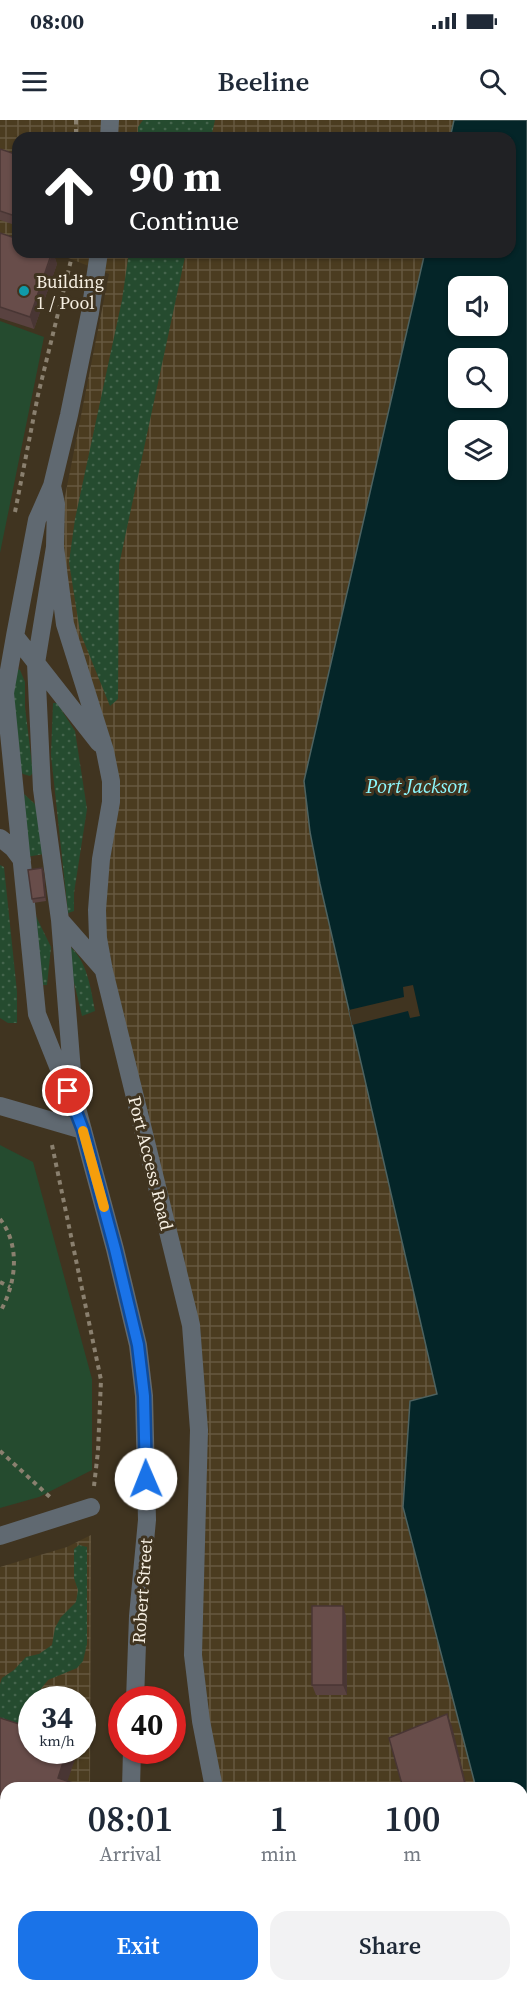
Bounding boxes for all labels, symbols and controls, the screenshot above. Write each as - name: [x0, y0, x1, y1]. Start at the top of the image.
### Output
- text: 08:00: [30, 6, 84, 36]
- text: Beeline: [218, 63, 309, 100]
- icon: menu: [18, 65, 51, 98]
- icon: search: [476, 65, 509, 98]
- text: 90 m: [129, 147, 222, 205]
- icon: ahead: [30, 156, 108, 234]
- text: Continue: [129, 202, 239, 239]
- place label: Building 1 / Pool: [36, 269, 104, 315]
- map controls: [448, 276, 508, 480]
- button: sound: [448, 276, 508, 336]
- marker: Building 1 / Pool: [17, 284, 31, 298]
- button: search: [448, 348, 508, 408]
- button: layers: [448, 420, 508, 480]
- water label: Port Jackson: [365, 772, 469, 800]
- pin: [42, 1065, 93, 1116]
- icon: arrive: [51, 1074, 84, 1107]
- street label: Port Access Road: [122, 1093, 180, 1233]
- position arrow: [114, 1447, 178, 1511]
- street label: Robert Street: [126, 1537, 158, 1644]
- speed limit sign: 40: [108, 1686, 186, 1764]
- text: 34: [41, 1697, 73, 1738]
- text: km/h: [39, 1730, 75, 1751]
- text: 08:01: [88, 1794, 173, 1843]
- text: 1: [269, 1794, 288, 1843]
- text: 100: [384, 1794, 440, 1843]
- text: Arrival: [99, 1840, 161, 1868]
- text: min: [261, 1840, 297, 1868]
- text: m: [403, 1840, 421, 1868]
- button: Exit: [18, 1911, 258, 1980]
- button: Share: [270, 1911, 510, 1980]

